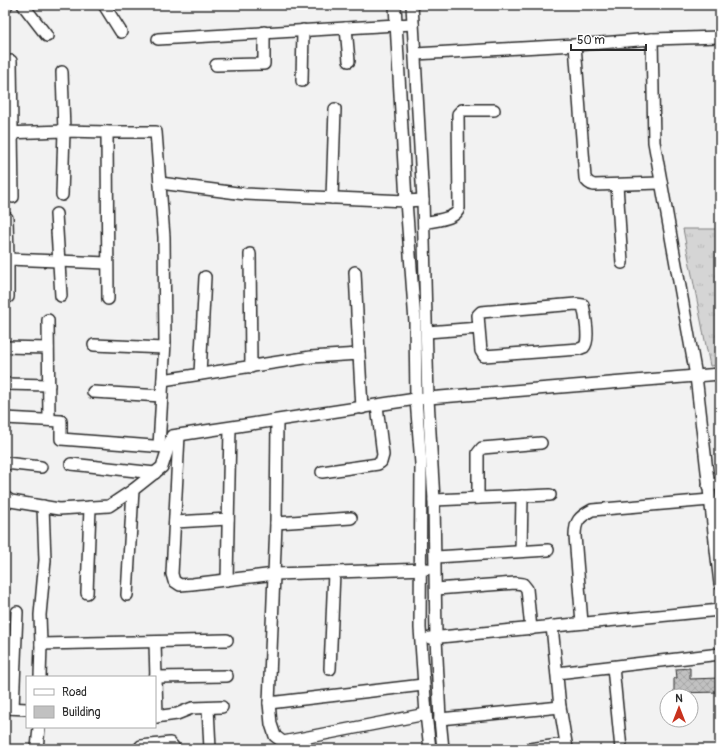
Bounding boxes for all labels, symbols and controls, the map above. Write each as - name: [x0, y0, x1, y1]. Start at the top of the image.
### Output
- scale bar: [571, 26, 646, 52]
- text: 50 m: [577, 33, 605, 48]
- legend: [26, 676, 156, 728]
- text: Road: [62, 685, 87, 700]
- north arrow: [659, 688, 699, 728]
- text: N: [675, 692, 683, 705]
- text: Building: [62, 705, 101, 720]

